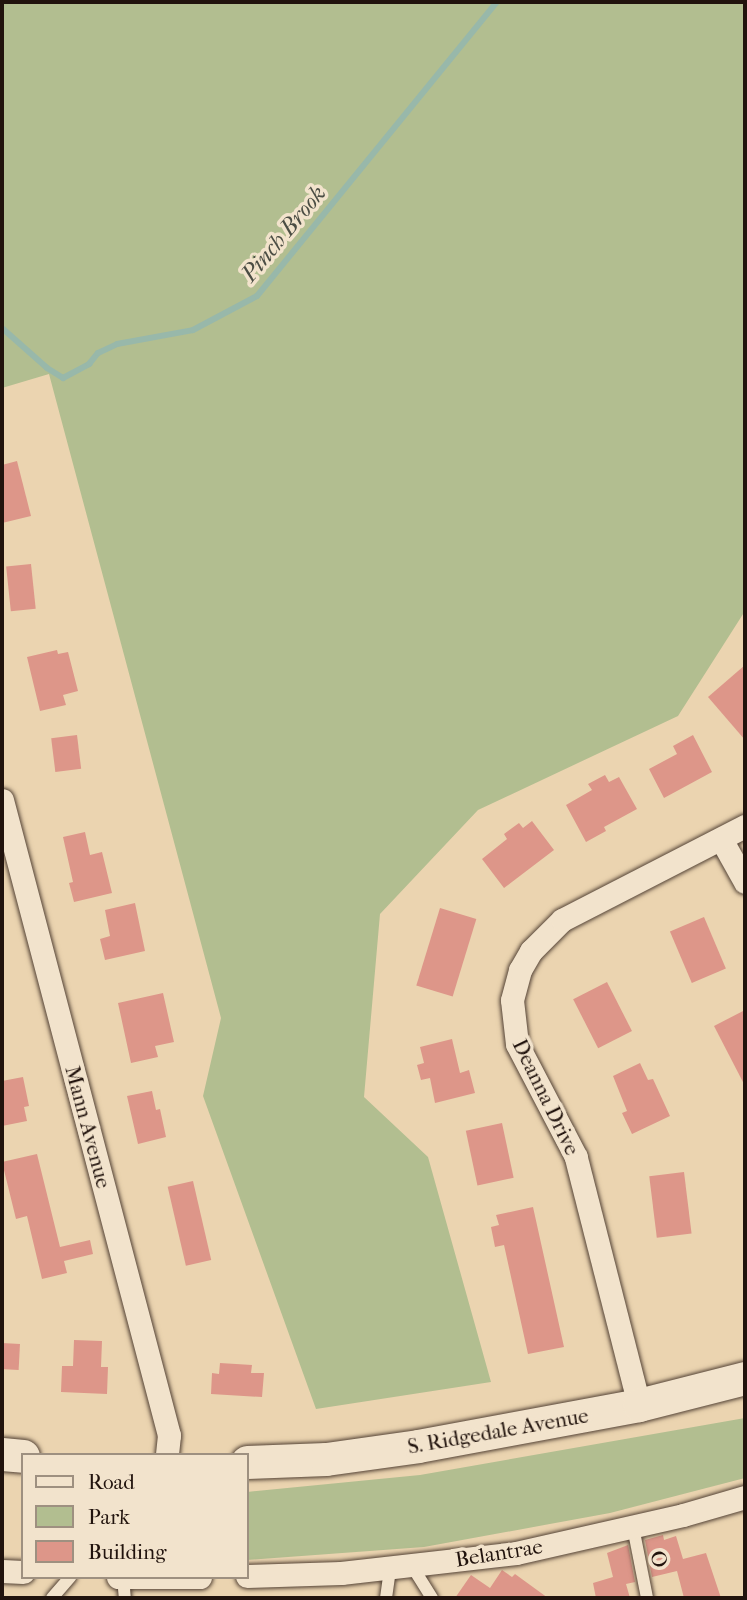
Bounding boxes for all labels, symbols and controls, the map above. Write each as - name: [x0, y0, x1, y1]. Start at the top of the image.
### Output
- water label: Pinch Brook: [236, 180, 332, 288]
- street label: Deanna Drive: [507, 1035, 585, 1159]
- street label: Mann Avenue: [60, 1063, 116, 1191]
- street label: S. Ridgedale Avenue: [406, 1403, 590, 1459]
- legend: [21, 1453, 248, 1579]
- text: Road: [88, 1470, 135, 1494]
- text: Park: [88, 1505, 130, 1529]
- street label: Belantrae: [454, 1534, 544, 1572]
- text: Building: [88, 1540, 166, 1564]
- street label: O: [645, 1548, 673, 1570]

